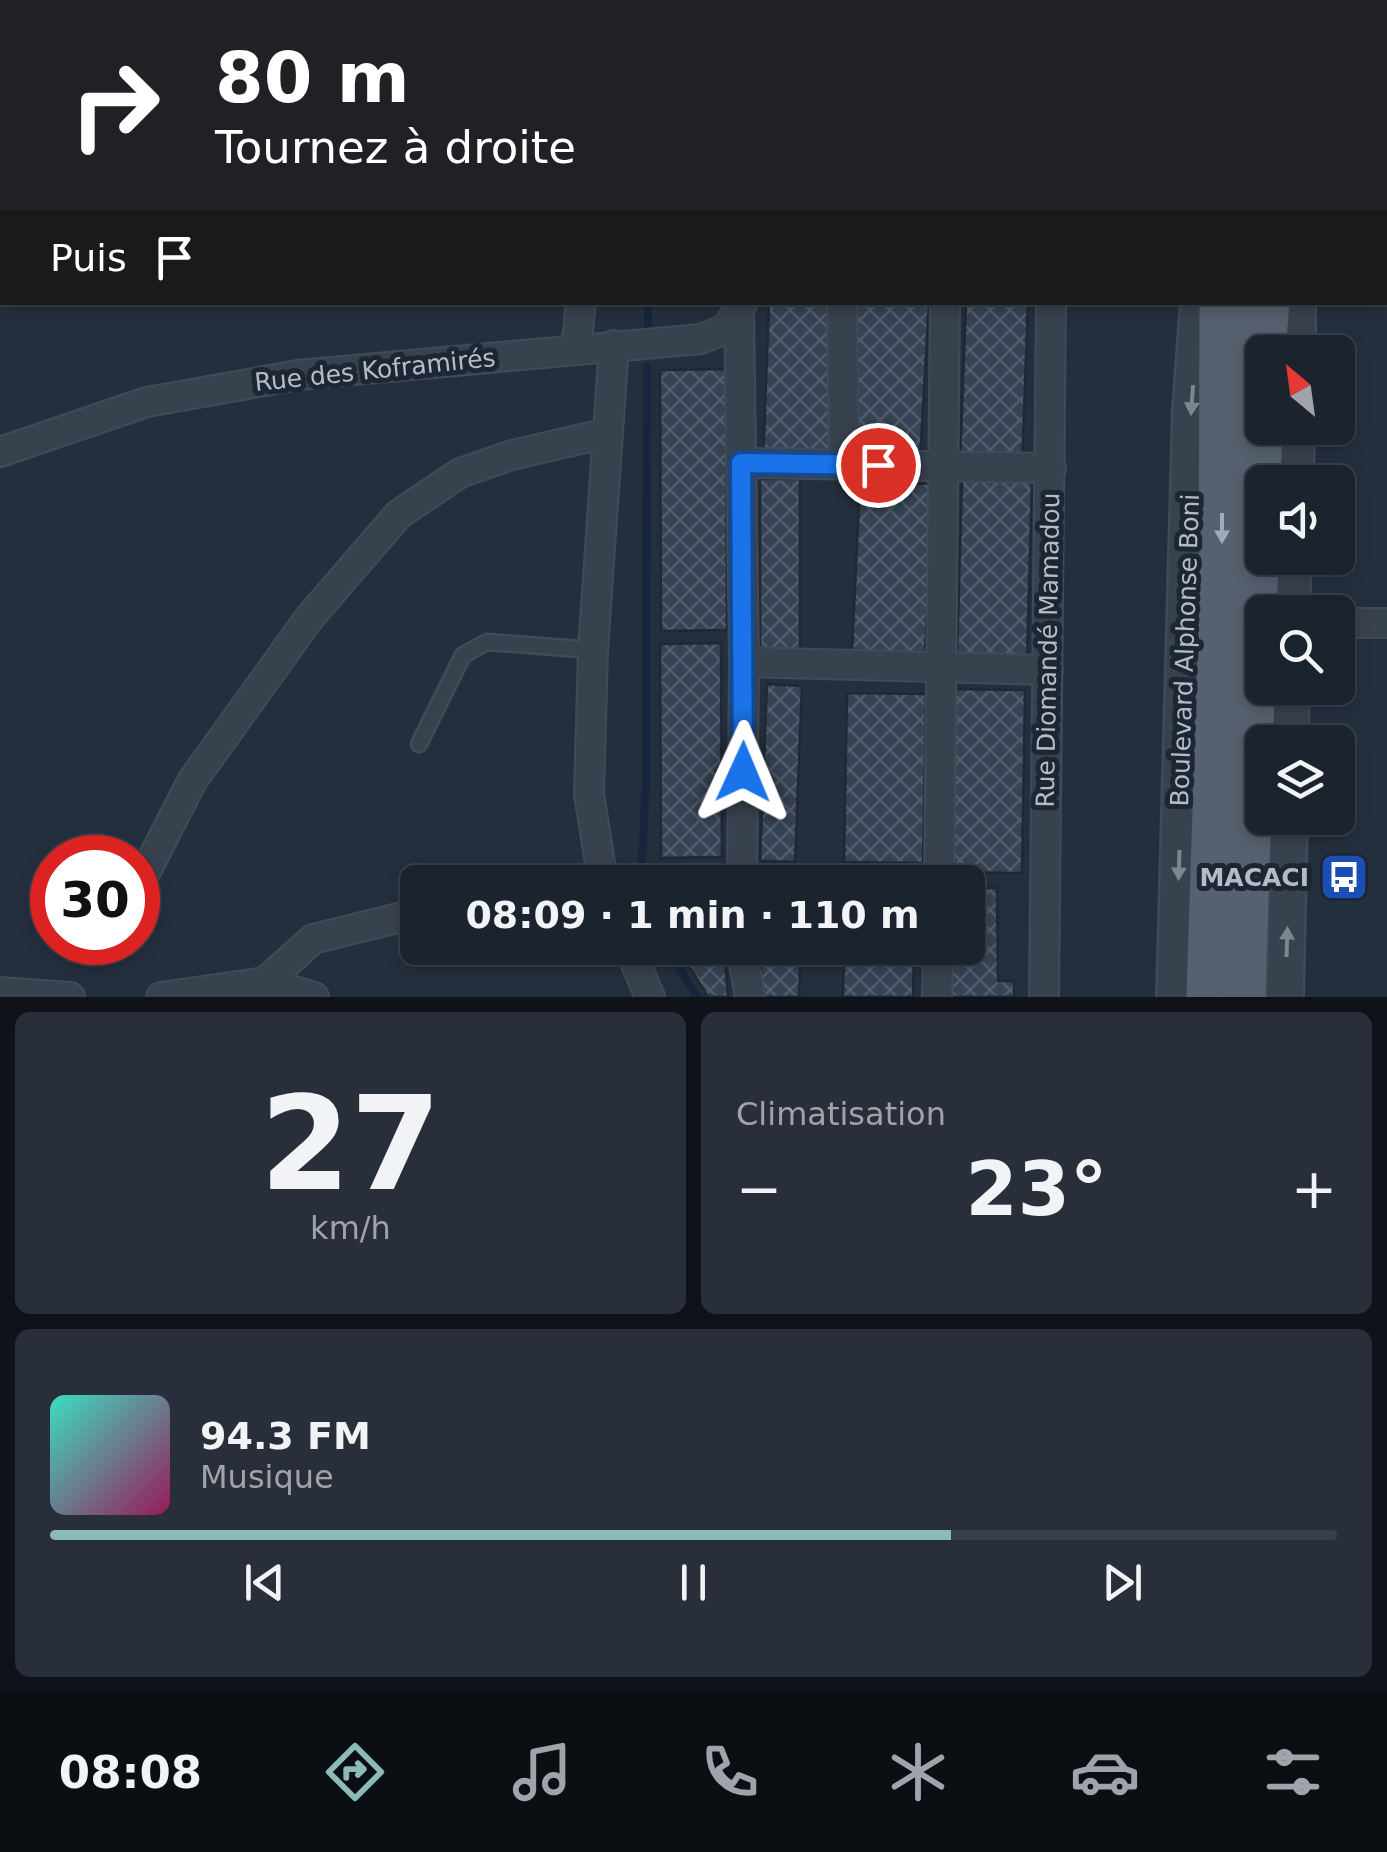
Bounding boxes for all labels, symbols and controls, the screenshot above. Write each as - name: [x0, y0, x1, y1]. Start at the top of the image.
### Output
- text: 80 m: [215, 37, 410, 119]
- icon: right: [50, 40, 180, 170]
- text: Tournez à droite: [215, 121, 576, 174]
- icon: arrive: [147, 230, 202, 285]
- text: Puis: [50, 236, 127, 280]
- north arrow: [1245, 335, 1355, 445]
- map controls: [1245, 335, 1355, 835]
- street label: Rue des Koframirés: [253, 343, 497, 397]
- one-way arrow: [1184, 384, 1200, 416]
- pin: [836, 423, 921, 508]
- icon: arrive: [851, 438, 906, 493]
- button: sound: [1245, 465, 1355, 575]
- street label: Rue Diomandé Mamadou: [1031, 492, 1065, 808]
- street label: Boulevard Alphonse Boni: [1165, 493, 1205, 807]
- one-way arrow: [1214, 513, 1230, 545]
- button: search: [1245, 595, 1355, 705]
- position arrow: [691, 720, 795, 824]
- button: layers: [1245, 725, 1355, 835]
- speed limit sign: 30: [30, 835, 160, 965]
- one-way arrow: [1170, 849, 1186, 881]
- bus stop icon: MACACI: [1318, 851, 1370, 903]
- place label: MACACI: [1199, 863, 1309, 892]
- text: 08:09 · 1 min · 110 m: [465, 893, 920, 937]
- one-way arrow: [1280, 925, 1296, 957]
- text: 27: [260, 1068, 441, 1220]
- text: Climatisation: [736, 1095, 946, 1133]
- text: 23°: [966, 1145, 1107, 1233]
- text: −: [736, 1157, 782, 1221]
- text: +: [1291, 1157, 1337, 1221]
- text: km/h: [310, 1209, 391, 1247]
- text: 94.3 FM: [200, 1414, 371, 1458]
- text: Musique: [200, 1458, 334, 1496]
- icon: previous: [237, 1555, 292, 1610]
- icon: pause: [666, 1555, 721, 1610]
- icon: next: [1095, 1555, 1150, 1610]
- icon: directions: [320, 1737, 390, 1807]
- icon: music: [507, 1737, 577, 1807]
- icon: phone: [695, 1737, 765, 1807]
- icon: climate: [883, 1737, 953, 1807]
- icon: car: [1070, 1737, 1140, 1807]
- icon: filters: [1258, 1737, 1328, 1807]
- text: 08:08: [59, 1746, 202, 1799]

